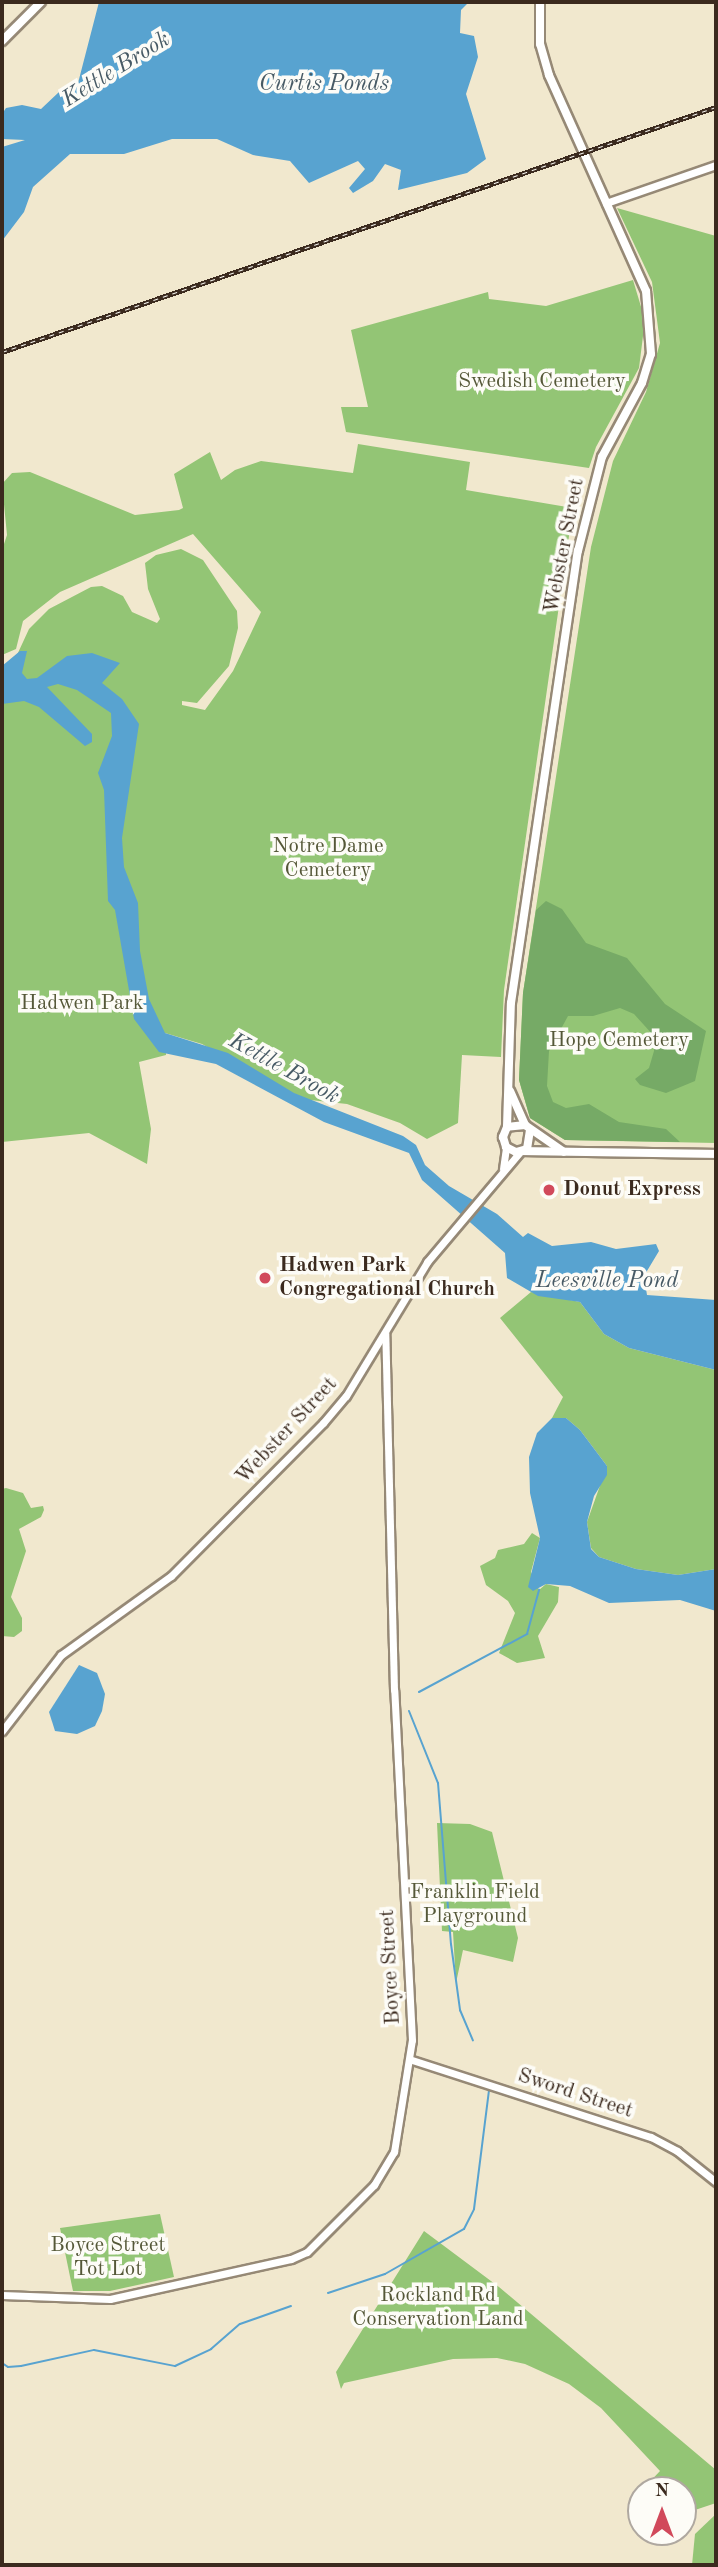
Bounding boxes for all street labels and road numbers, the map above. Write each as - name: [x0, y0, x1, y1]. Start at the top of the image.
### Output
- street label: Webster Street: [540, 476, 590, 616]
- street label: Webster Street: [231, 1372, 343, 1490]
- street label: Boyce Street: [375, 1909, 407, 2025]
- street label: Sword Street: [514, 2064, 636, 2124]

